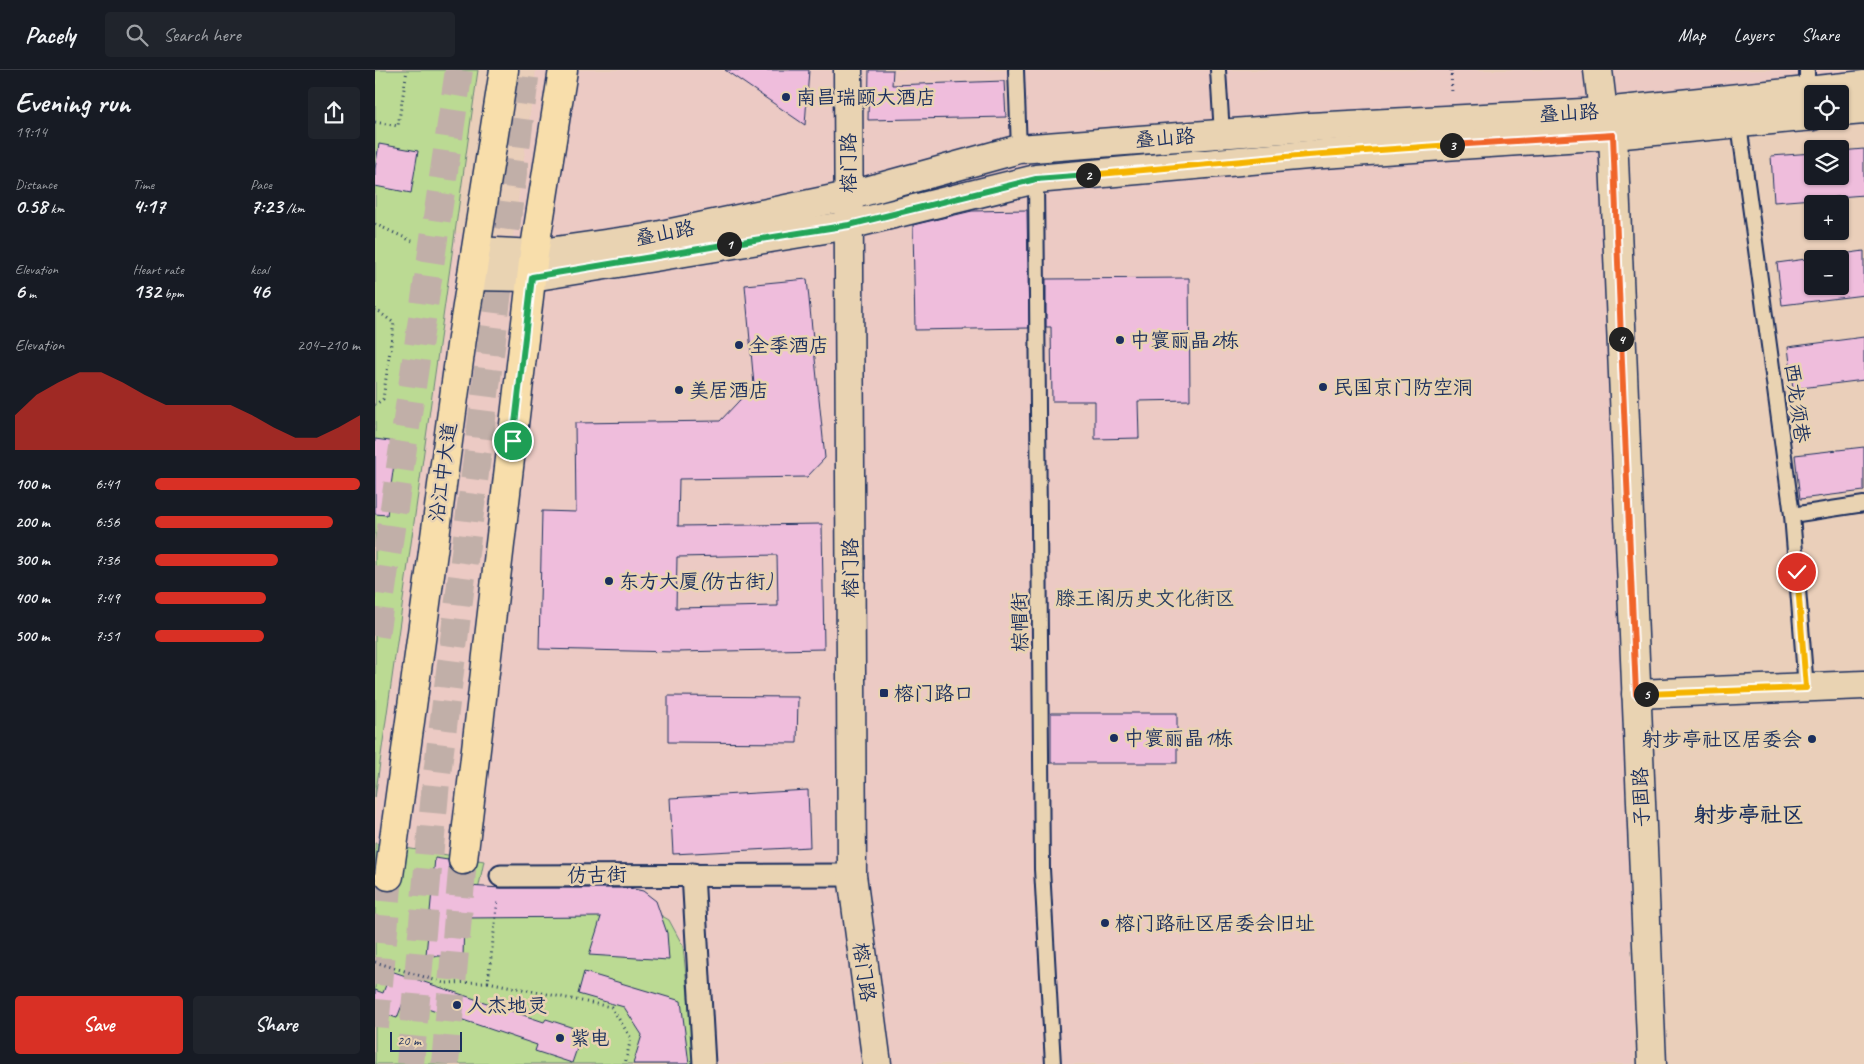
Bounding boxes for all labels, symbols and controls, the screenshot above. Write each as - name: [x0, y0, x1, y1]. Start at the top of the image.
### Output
- search box: [105, 12, 455, 57]
- text: Pacely: [25, 20, 75, 50]
- icon: search: [123, 21, 151, 49]
- text: Search here: [163, 23, 241, 47]
- text: Map: [1678, 24, 1706, 46]
- text: Layers: [1734, 24, 1773, 46]
- text: Share: [1801, 24, 1839, 46]
- text: Evening run: [15, 85, 130, 120]
- place label: 南昌瑞颐大酒店: [796, 85, 936, 110]
- map controls: [1804, 85, 1849, 295]
- button: locate: [1804, 85, 1849, 130]
- button: share: [308, 87, 360, 139]
- marker: 南昌瑞颐大酒店: [780, 91, 792, 103]
- street label: 叠山路: [1538, 99, 1601, 127]
- text: 19:14: [15, 122, 47, 142]
- street label: 叠山路: [1134, 123, 1197, 153]
- street label: 榕门路: [836, 132, 861, 193]
- pin: 3: [1439, 132, 1465, 158]
- text: 3: [1449, 137, 1456, 154]
- button: layers: [1804, 140, 1849, 185]
- pin: 2: [1075, 162, 1101, 188]
- text: 2: [1085, 167, 1092, 184]
- text: Distance: [15, 176, 57, 193]
- text: Time: [133, 176, 154, 193]
- text: Pace: [250, 176, 272, 193]
- text: 0.58: [15, 193, 47, 219]
- text: 4:17: [133, 193, 165, 219]
- text: 7:23: [250, 193, 283, 219]
- button: +: [1804, 195, 1849, 240]
- text: km: [47, 200, 64, 217]
- text: /km: [283, 200, 304, 217]
- street label: 叠山路: [633, 215, 698, 251]
- pin: 1: [717, 232, 741, 256]
- text: 1: [726, 236, 733, 253]
- button: −: [1804, 250, 1849, 295]
- text: Elevation: [15, 261, 58, 278]
- text: Heart rate: [133, 261, 184, 278]
- text: kcal: [250, 261, 269, 278]
- text: 6: [15, 278, 25, 304]
- text: 132: [133, 278, 161, 304]
- text: 46: [250, 278, 270, 304]
- text: m: [25, 285, 36, 302]
- text: bpm: [161, 285, 184, 302]
- pin: 4: [1609, 326, 1633, 352]
- place label: 中寰丽晶2栋: [1130, 328, 1239, 353]
- text: 4: [1618, 331, 1625, 348]
- place label: 全季酒店: [749, 333, 829, 358]
- marker: 中寰丽晶2栋: [1114, 334, 1126, 346]
- text: Elevation: [15, 335, 64, 355]
- text: 204–210 m: [297, 335, 360, 355]
- marker: 全季酒店: [733, 339, 745, 351]
- street label: 西龙须巷: [1779, 362, 1815, 445]
- place label: 民国京门防空洞: [1333, 375, 1473, 400]
- place label: 美居酒店: [689, 378, 769, 403]
- marker: 民国京门防空洞: [1317, 381, 1329, 393]
- marker: 美居酒店: [673, 384, 685, 396]
- pin: [492, 420, 534, 462]
- street label: 沿江中大道: [424, 421, 462, 523]
- icon: arrive: [499, 427, 527, 455]
- text: 100 m: [15, 474, 50, 494]
- text: 6:41: [95, 474, 120, 494]
- text: 200 m: [15, 512, 50, 532]
- text: 6:56: [95, 512, 120, 532]
- street label: 榕门路: [838, 537, 863, 598]
- text: 300 m: [15, 550, 50, 570]
- text: 7:36: [95, 550, 120, 570]
- pin: [1776, 551, 1818, 593]
- icon: check: [1783, 558, 1811, 586]
- place label: 东方大厦(仿古街): [619, 569, 774, 594]
- marker: 东方大厦(仿古街): [603, 575, 615, 587]
- park label: 滕王阁历史文化街区: [1055, 586, 1235, 611]
- text: 400 m: [15, 588, 50, 608]
- text: 7:49: [95, 588, 120, 608]
- street label: 棕帽街: [1007, 592, 1033, 652]
- text: 500 m: [15, 626, 49, 646]
- text: 7:51: [95, 626, 120, 646]
- place label: 榕门路口: [894, 681, 974, 706]
- pin: 5: [1633, 682, 1659, 706]
- text: 5: [1643, 686, 1650, 703]
- marker: 榕门路口: [878, 687, 890, 699]
- place label: 中寰丽晶1栋: [1124, 726, 1233, 751]
- place label: 射步亭社区居委会: [1642, 727, 1802, 752]
- marker: 中寰丽晶1栋: [1108, 732, 1120, 744]
- marker: 射步亭社区居委会: [1806, 733, 1818, 745]
- street label: 子固路: [1627, 766, 1655, 827]
- district label: 射步亭社区: [1694, 801, 1804, 829]
- street label: 仿古街: [567, 862, 627, 888]
- place label: 榕门路社区居委会旧址: [1115, 911, 1315, 936]
- marker: 榕门路社区居委会旧址: [1099, 917, 1111, 929]
- street label: 榕门路: [847, 941, 881, 1004]
- place label: 人杰地灵: [467, 993, 547, 1018]
- button: Save: [15, 996, 183, 1054]
- button: Share: [193, 996, 360, 1054]
- marker: 人杰地灵: [451, 999, 463, 1011]
- place label: 紫电: [570, 1026, 610, 1051]
- scale bar: [390, 1029, 463, 1052]
- text: 20 m: [397, 1032, 421, 1049]
- marker: 紫电: [554, 1032, 566, 1044]

